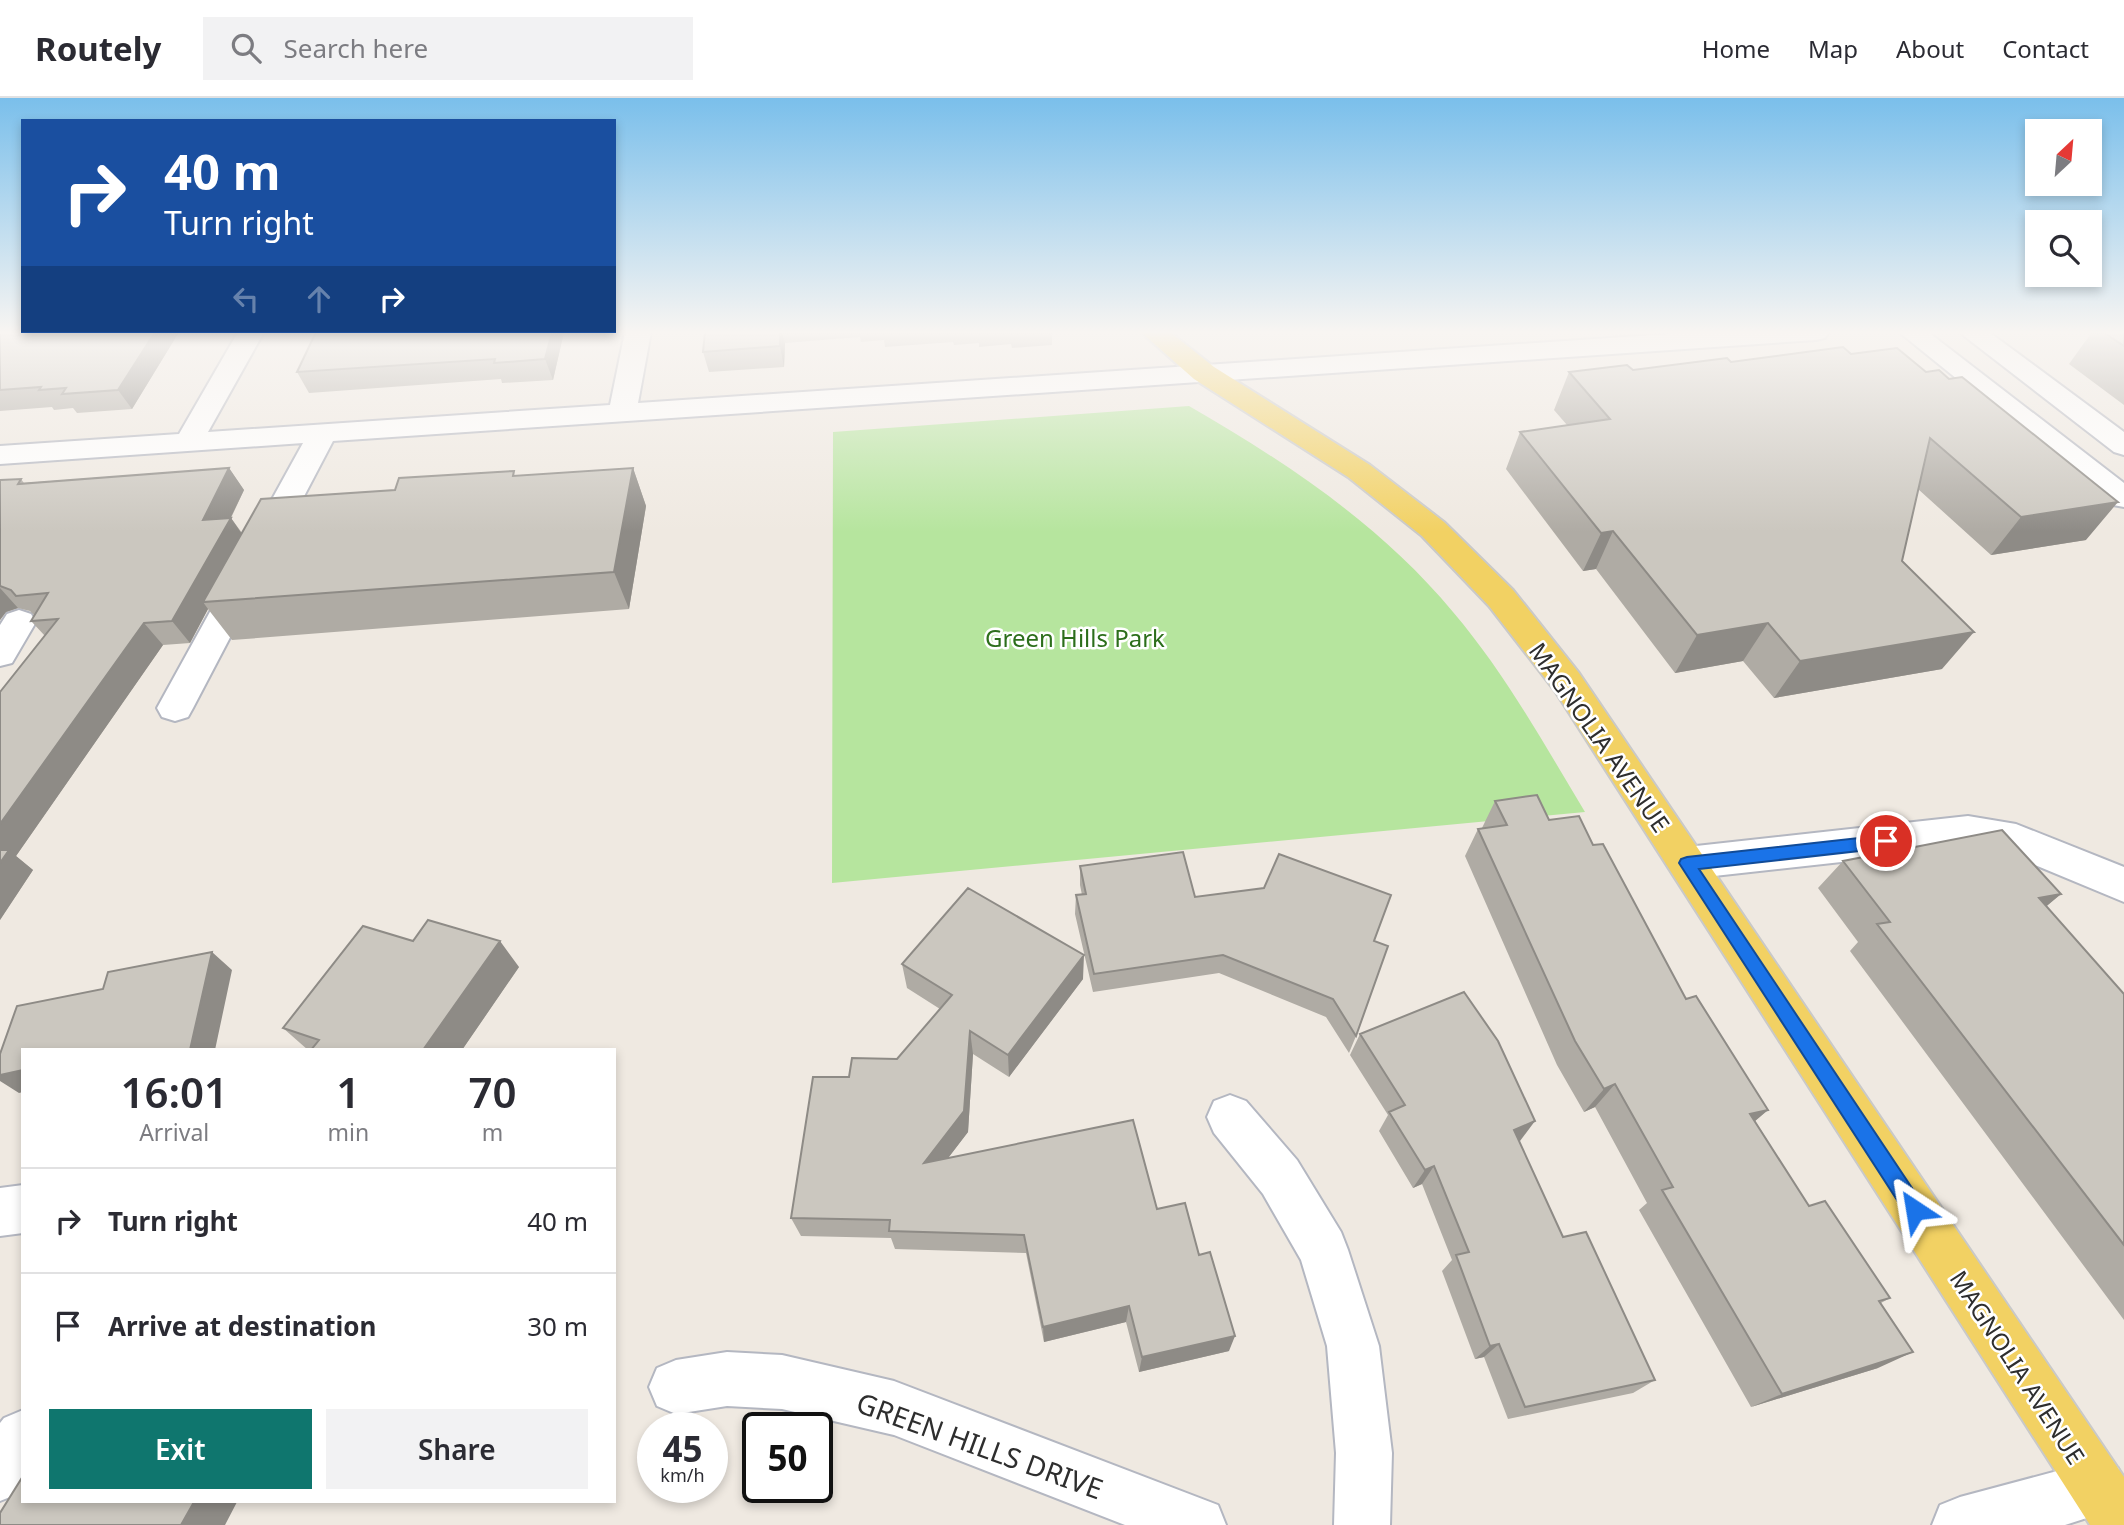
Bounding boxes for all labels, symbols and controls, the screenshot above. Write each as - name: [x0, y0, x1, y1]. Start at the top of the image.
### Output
- search box: [203, 17, 693, 80]
- text: Routely: [35, 26, 161, 71]
- icon: search: [227, 29, 265, 67]
- text: Search here: [283, 30, 428, 66]
- text: Home: [1702, 32, 1770, 65]
- text: Map: [1808, 32, 1858, 65]
- text: About: [1896, 32, 1964, 65]
- text: Contact: [2002, 32, 2089, 65]
- north arrow: [2025, 119, 2102, 196]
- map controls: [2025, 119, 2102, 287]
- text: 40 m: [164, 138, 281, 204]
- icon: right: [49, 147, 140, 238]
- text: Turn right: [164, 201, 314, 244]
- button: search: [2025, 210, 2102, 287]
- icon: left: [227, 280, 265, 318]
- icon: ahead: [300, 280, 338, 318]
- icon: right: [373, 280, 411, 318]
- park label: Green Hills Park: [985, 621, 1165, 654]
- street label: MAGNOLIA AVENUE: [1522, 636, 1678, 838]
- pin: [1856, 811, 1916, 871]
- icon: arrive: [1867, 822, 1905, 860]
- text: 16:01: [120, 1063, 228, 1120]
- text: 1: [336, 1063, 360, 1120]
- text: 70: [469, 1063, 517, 1120]
- text: Arrival: [139, 1116, 209, 1148]
- text: min: [327, 1116, 369, 1148]
- text: m: [482, 1116, 503, 1148]
- position arrow: [1878, 1173, 1952, 1247]
- icon: right: [49, 1202, 87, 1240]
- text: Turn right: [108, 1203, 238, 1239]
- text: 40 m: [527, 1203, 588, 1239]
- street label: MAGNOLIA AVENUE: [1943, 1264, 2093, 1470]
- icon: arrive: [49, 1307, 87, 1345]
- text: Arrive at destination: [108, 1308, 377, 1344]
- text: 30 m: [527, 1308, 588, 1344]
- street label: GREEN HILLS DRIVE: [852, 1383, 1108, 1507]
- button: Exit: [49, 1409, 312, 1489]
- button: Share: [326, 1409, 588, 1489]
- speed limit sign: 50: [742, 1412, 833, 1503]
- text: 45: [662, 1425, 703, 1472]
- text: km/h: [660, 1463, 705, 1487]

